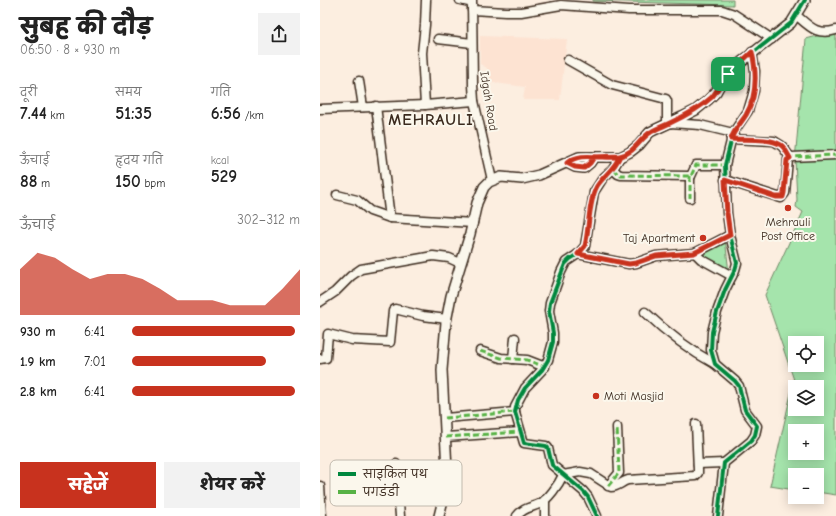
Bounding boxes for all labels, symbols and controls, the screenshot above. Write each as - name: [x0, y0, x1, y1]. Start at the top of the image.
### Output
- button: share: [258, 13, 300, 55]
- text: सुबह की दौड़: [20, 14, 152, 40]
- text: 06:50 · 8 × 930 m: [20, 42, 120, 57]
- pin: [711, 57, 745, 91]
- icon: arrive: [717, 63, 739, 85]
- street label: Idgah Road: [477, 70, 501, 132]
- text: दूरी: [20, 86, 37, 99]
- text: समय: [115, 86, 142, 99]
- text: गति: [211, 86, 231, 99]
- text: 7.44: [20, 104, 47, 123]
- text: 51:35: [115, 104, 152, 123]
- text: 6:56: [211, 104, 241, 123]
- text: km: [47, 109, 65, 122]
- text: /km: [241, 109, 264, 122]
- district label: MEHRAULI: [388, 111, 474, 129]
- text: ऊँचाई: [20, 154, 50, 167]
- text: हृदय गति: [115, 154, 163, 167]
- text: kcal: [211, 154, 229, 167]
- text: 529: [211, 167, 237, 186]
- text: 88: [20, 172, 37, 191]
- text: 150: [115, 172, 141, 191]
- text: m: [37, 177, 50, 190]
- text: bpm: [141, 177, 165, 190]
- marker: Mehrauli Post Office: [783, 203, 793, 213]
- text: 302–312 m: [237, 212, 300, 227]
- place label: Mehrauli Post Office: [761, 215, 815, 243]
- text: ऊँचाई: [20, 217, 55, 232]
- place label: Taj Apartment: [623, 231, 696, 245]
- marker: Taj Apartment: [698, 233, 708, 243]
- text: 930 m: [20, 324, 56, 339]
- text: 6:41: [84, 324, 105, 339]
- map controls: [788, 336, 824, 504]
- button: locate: [788, 336, 824, 372]
- text: 1.9 km: [20, 354, 56, 369]
- text: 7:01: [84, 354, 106, 369]
- button: layers: [788, 380, 824, 416]
- text: 2.8 km: [20, 384, 57, 399]
- text: 6:41: [84, 384, 105, 399]
- place label: Moti Masjid: [604, 389, 664, 403]
- marker: Moti Masjid: [591, 391, 601, 401]
- button: +: [788, 424, 824, 460]
- legend: [330, 460, 462, 506]
- button: सहेजें: [20, 462, 156, 508]
- button: शेयर करें: [164, 462, 300, 508]
- text: साइकिल पथ: [362, 465, 429, 481]
- button: −: [788, 468, 824, 504]
- text: पगडंडी: [362, 483, 400, 499]

